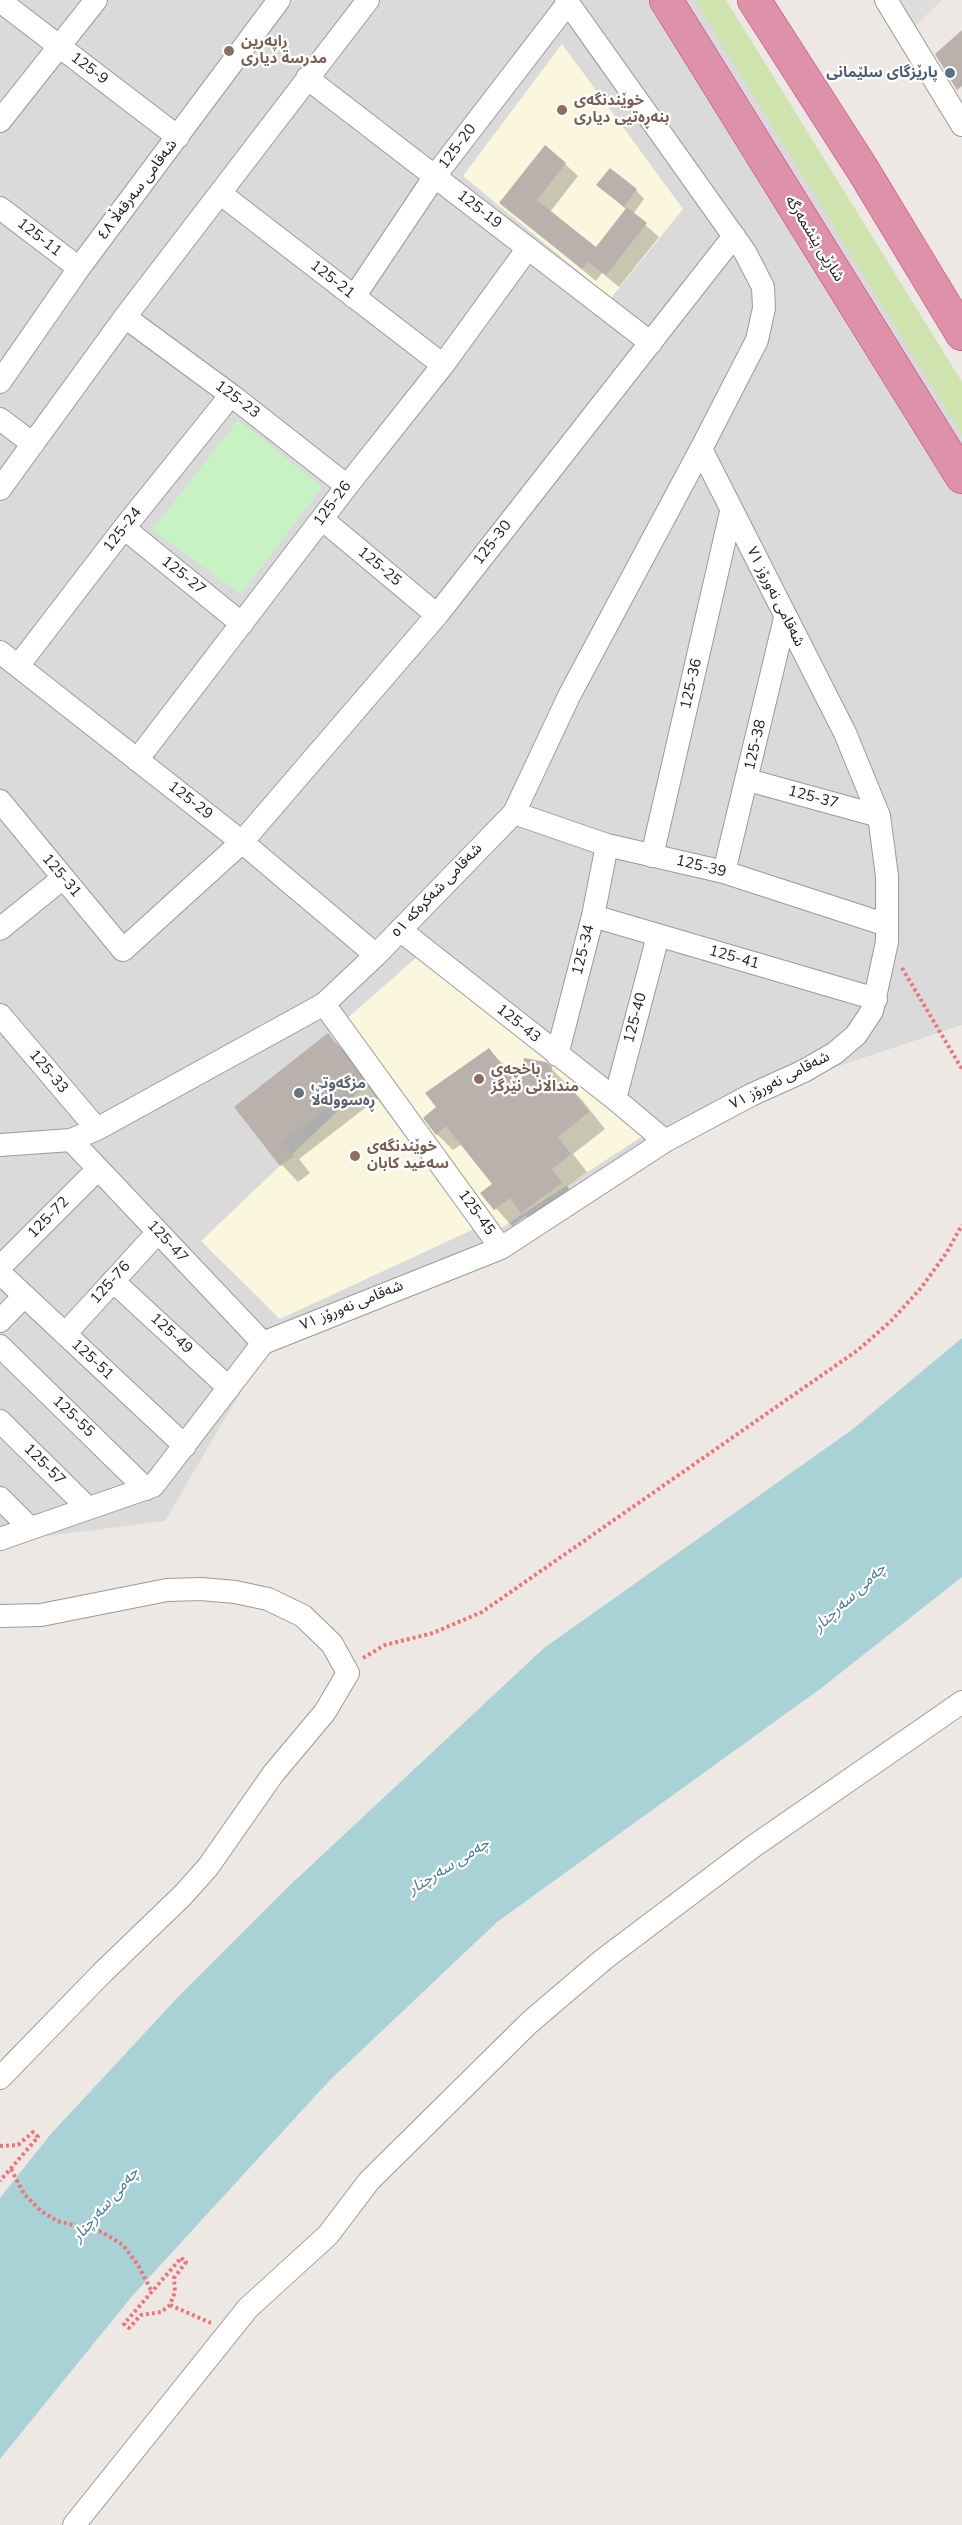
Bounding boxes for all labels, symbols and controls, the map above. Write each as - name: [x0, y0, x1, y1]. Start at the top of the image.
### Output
- place label: ڕاپەڕین مدرسة ديارى: [241, 33, 327, 68]
- marker: ڕاپەڕین مدرسة ديارى: [222, 44, 236, 58]
- street label: 125-9: [67, 49, 111, 89]
- place label: پارێزگای سلێمانی: [826, 64, 938, 82]
- marker: پارێزگای سلێمانی: [943, 66, 957, 80]
- place label: خوێندنگەی بنەڕەتیی دیاری: [574, 92, 669, 127]
- marker: خوێندنگەی بنەڕەتیی دیاری: [555, 103, 569, 117]
- street label: 125-20: [435, 121, 481, 173]
- street label: شەقامی سەرقەڵا ٤٨: [94, 136, 182, 244]
- street label: 125-19: [453, 187, 505, 233]
- street label: شاڕێی پێشمەرگە: [780, 193, 848, 285]
- street label: 125-11: [13, 215, 65, 261]
- street label: 125-21: [306, 257, 358, 303]
- street label: 125-23: [211, 377, 263, 423]
- street label: 125-26: [310, 478, 356, 530]
- street label: 125-24: [100, 504, 146, 556]
- street label: 125-30: [470, 517, 516, 569]
- street label: 125-25: [354, 544, 404, 590]
- street label: شەقامی نەورۆز ٧١: [742, 544, 808, 650]
- street label: 125-27: [157, 553, 209, 599]
- street label: 125-36: [677, 657, 707, 711]
- street label: 125-38: [741, 718, 771, 772]
- street label: 125-29: [164, 778, 216, 824]
- street label: 125-37: [786, 783, 840, 813]
- street label: شەقامی شەکرەکە ٥١: [387, 840, 487, 942]
- street label: 125-31: [38, 851, 84, 901]
- street label: 125-39: [674, 852, 728, 882]
- street label: 125-34: [569, 923, 599, 977]
- street label: 125-41: [707, 942, 761, 974]
- street label: 125-40: [621, 991, 651, 1045]
- street label: 125-43: [492, 1001, 544, 1047]
- street label: 125-33: [25, 1047, 71, 1097]
- street label: شەقامی نەورۆز ٧١: [727, 1048, 833, 1114]
- place label: باخچەی منداڵانی نێرگز: [491, 1061, 579, 1096]
- marker: باخچەی منداڵانی نێرگز: [472, 1072, 486, 1086]
- place label: مزگەوتی ڕەسوولەڵا: [311, 1075, 375, 1110]
- marker: مزگەوتی ڕەسوولەڵا: [292, 1086, 306, 1100]
- place label: خوێندنگەی سەعید کابان: [367, 1138, 449, 1173]
- marker: خوێندنگەی سەعید کابان: [348, 1149, 362, 1163]
- street label: 125-45: [454, 1187, 498, 1239]
- street label: 125-72: [24, 1193, 74, 1243]
- street label: 125-47: [143, 1217, 191, 1267]
- street label: 125-76: [87, 1258, 135, 1308]
- street label: شەقامی نەورۆز ٧١: [298, 1277, 406, 1335]
- street label: 125-49: [146, 1310, 196, 1358]
- street label: 125-51: [67, 1336, 117, 1384]
- street label: 125-55: [48, 1393, 98, 1441]
- street label: 125-57: [19, 1440, 69, 1490]
- water label: چەمی سەرچنار: [810, 1559, 890, 1637]
- water label: چەمی سەرچنار: [405, 1834, 493, 1900]
- water label: چەمی سەرچنار: [68, 2164, 144, 2246]

